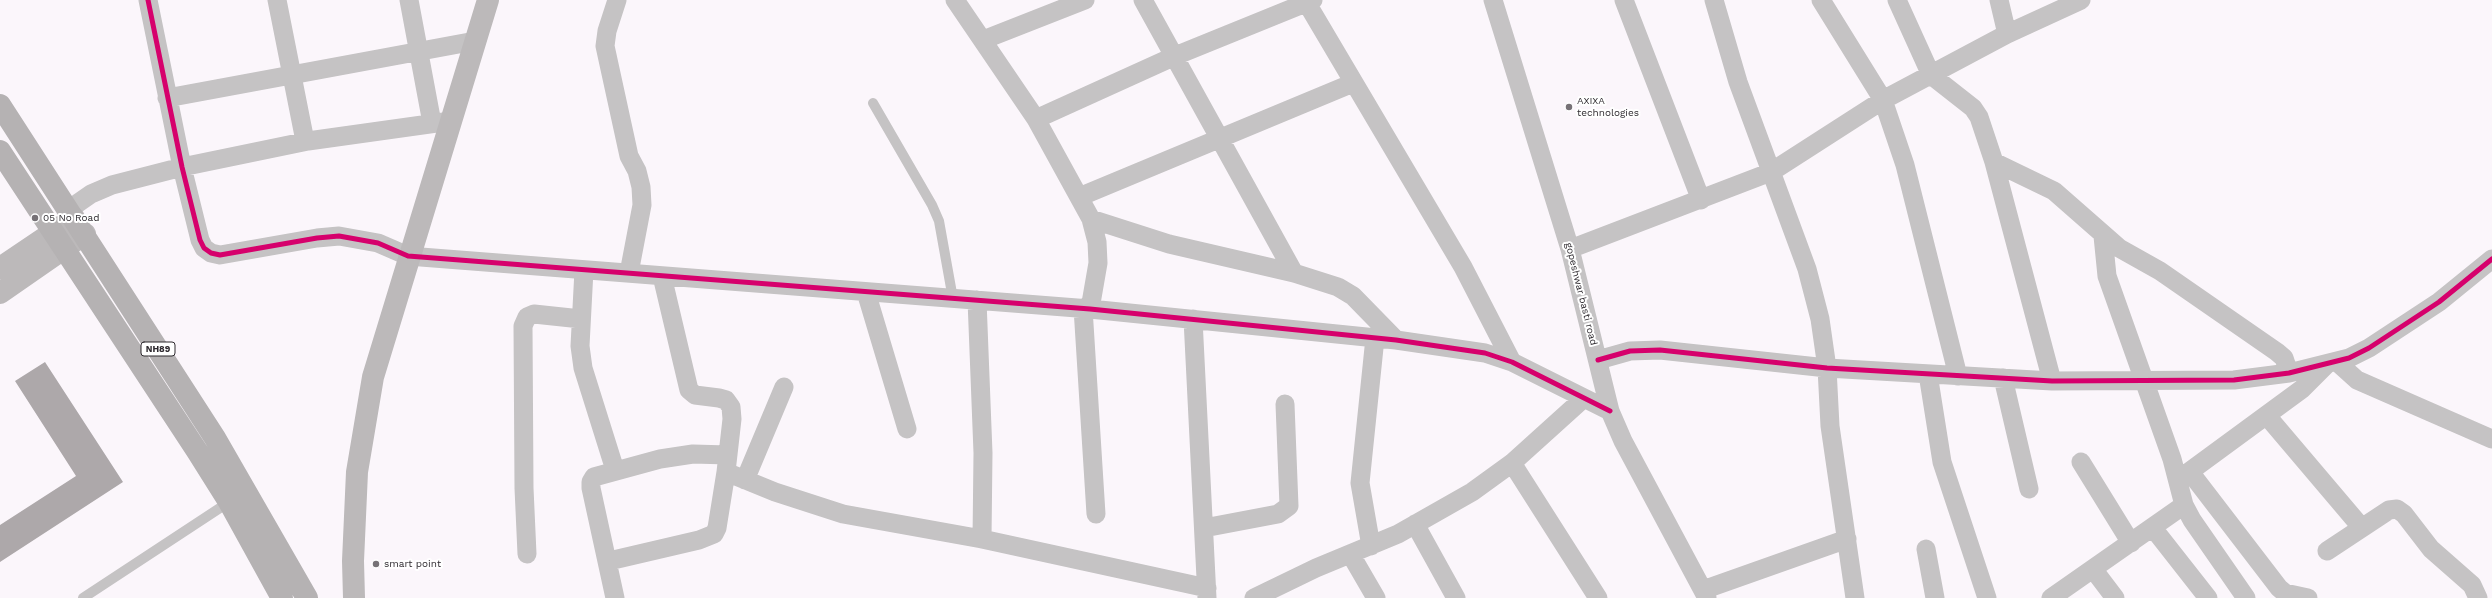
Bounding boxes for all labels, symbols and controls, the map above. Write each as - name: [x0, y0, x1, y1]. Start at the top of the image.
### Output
- place label: AXIXA technologies: [1577, 95, 1639, 118]
- marker: AXIXA technologies: [1564, 102, 1574, 112]
- place label: 05 No Road: [43, 212, 100, 224]
- marker: 05 No Road: [30, 213, 40, 223]
- street label: gopeshwar basti road: [1562, 241, 1600, 347]
- road number: NH89: [141, 342, 175, 356]
- place label: smart point: [384, 558, 441, 570]
- marker: smart point: [371, 559, 381, 569]

